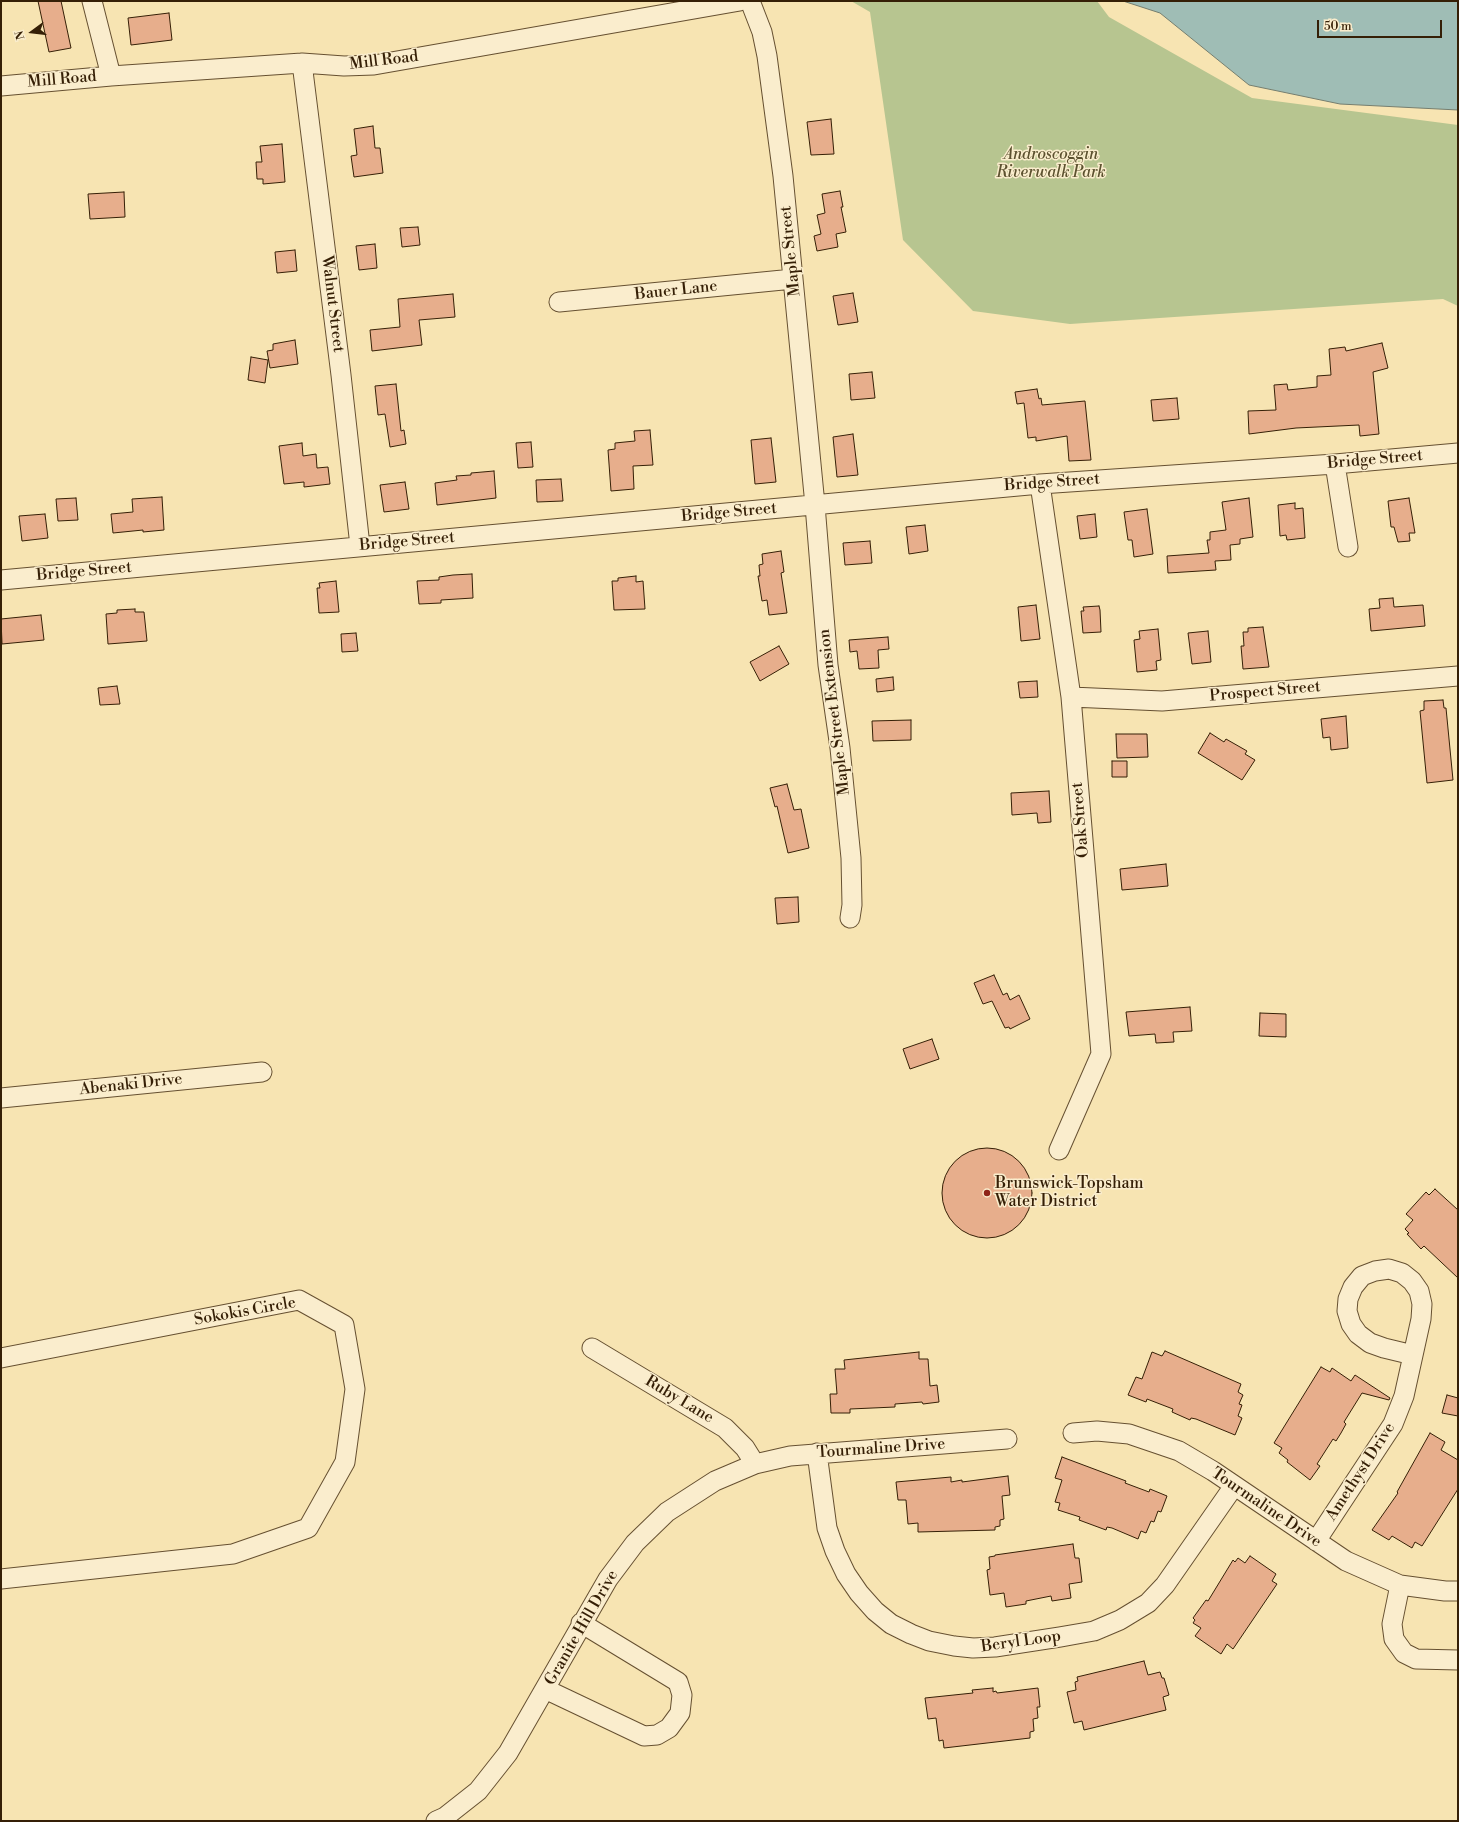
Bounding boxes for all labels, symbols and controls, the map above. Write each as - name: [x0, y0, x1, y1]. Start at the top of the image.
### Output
- north arrow: [12, 12, 52, 52]
- scale bar: [1319, 12, 1444, 38]
- text: 50 m: [1324, 19, 1352, 34]
- text: N: [13, 29, 28, 41]
- street label: Mill Road: [348, 47, 420, 75]
- street label: Mill Road: [27, 67, 97, 93]
- park label: Androscoggin Riverwalk Park: [996, 145, 1106, 183]
- street label: Maple Street: [777, 205, 805, 297]
- street label: Walnut Street: [317, 254, 347, 354]
- street label: Bauer Lane: [634, 277, 718, 305]
- street label: Bridge Street: [1326, 446, 1424, 474]
- street label: Bridge Street: [1004, 470, 1100, 496]
- street label: Bridge Street: [680, 499, 778, 527]
- street label: Bridge Street: [358, 528, 456, 556]
- street label: Bridge Street: [35, 558, 133, 586]
- street label: Maple Street Extension: [815, 628, 855, 796]
- street label: Prospect Street: [1209, 678, 1321, 706]
- street label: Oak Street: [1068, 781, 1094, 859]
- street label: Abenaki Drive: [79, 1070, 183, 1100]
- place label: Brunswick-Topsham Water District: [995, 1174, 1144, 1212]
- marker: Brunswick-Topsham Water District: [982, 1188, 992, 1198]
- street label: Sokokis Circle: [193, 1294, 297, 1330]
- street label: Ruby Lane: [641, 1372, 717, 1428]
- street label: Amethyst Drive: [1322, 1419, 1400, 1525]
- street label: Tourmaline Drive: [816, 1435, 946, 1463]
- street label: Tourmaline Drive: [1207, 1464, 1325, 1552]
- street label: Granite Hill Drive: [541, 1567, 623, 1689]
- street label: Beryl Loop: [980, 1627, 1062, 1657]

